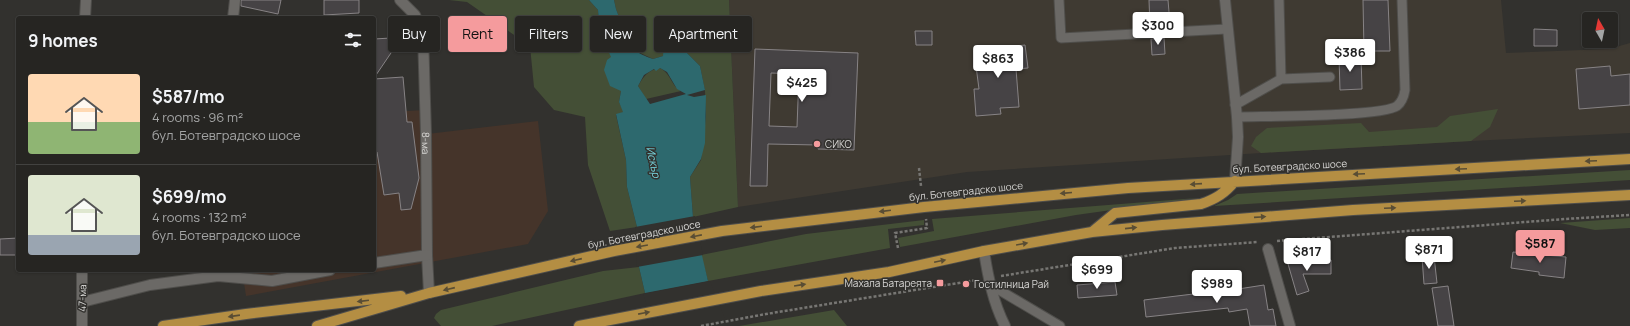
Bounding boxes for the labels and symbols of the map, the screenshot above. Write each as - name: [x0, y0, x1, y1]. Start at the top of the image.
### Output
- pin: $300: [1134, 12, 1182, 46]
- north arrow: [1582, 12, 1618, 48]
- pin: $386: [1326, 39, 1374, 73]
- pin: $863: [974, 45, 1022, 79]
- pin: $425: [778, 69, 826, 103]
- street label: 8-ма: [419, 132, 433, 154]
- place label: СИКО: [825, 137, 852, 151]
- marker: СИКО: [812, 139, 822, 149]
- water label: Искър: [643, 145, 665, 181]
- street label: бул. Ботевградско шосе: [1233, 156, 1348, 176]
- one-way arrow: [1585, 158, 1597, 165]
- one-way arrow: [1455, 165, 1467, 172]
- one-way arrow: [1353, 171, 1365, 178]
- street label: бул. Ботевградско шосе: [908, 178, 1024, 204]
- one-way arrow: [1190, 180, 1202, 187]
- one-way arrow: [1060, 190, 1072, 197]
- one-way arrow: [1514, 197, 1526, 204]
- one-way arrow: [1384, 205, 1397, 211]
- one-way arrow: [879, 208, 891, 215]
- one-way arrow: [1254, 214, 1266, 221]
- street label: бул. Ботевградско шосе: [587, 216, 702, 252]
- one-way arrow: [750, 224, 762, 230]
- one-way arrow: [1125, 225, 1137, 231]
- pin: $587: [1516, 230, 1564, 264]
- one-way arrow: [690, 233, 702, 239]
- pin: $871: [1405, 236, 1453, 270]
- pin: $817: [1283, 238, 1331, 272]
- one-way arrow: [1016, 241, 1028, 247]
- one-way arrow: [636, 243, 648, 249]
- pin: $699: [1073, 256, 1121, 290]
- one-way arrow: [570, 257, 582, 263]
- one-way arrow: [934, 257, 946, 263]
- pin: $989: [1193, 270, 1241, 304]
- place label: Махала Батареята: [844, 276, 932, 290]
- place label: Гостилница Рай: [974, 277, 1049, 291]
- marker: Махала Батареята: [935, 278, 945, 288]
- marker: Гостилница Рай: [961, 279, 971, 289]
- one-way arrow: [794, 282, 806, 288]
- street label: 47-ма: [75, 284, 89, 312]
- one-way arrow: [443, 286, 455, 292]
- one-way arrow: [357, 298, 369, 304]
- one-way arrow: [638, 310, 650, 316]
- one-way arrow: [228, 313, 240, 319]

